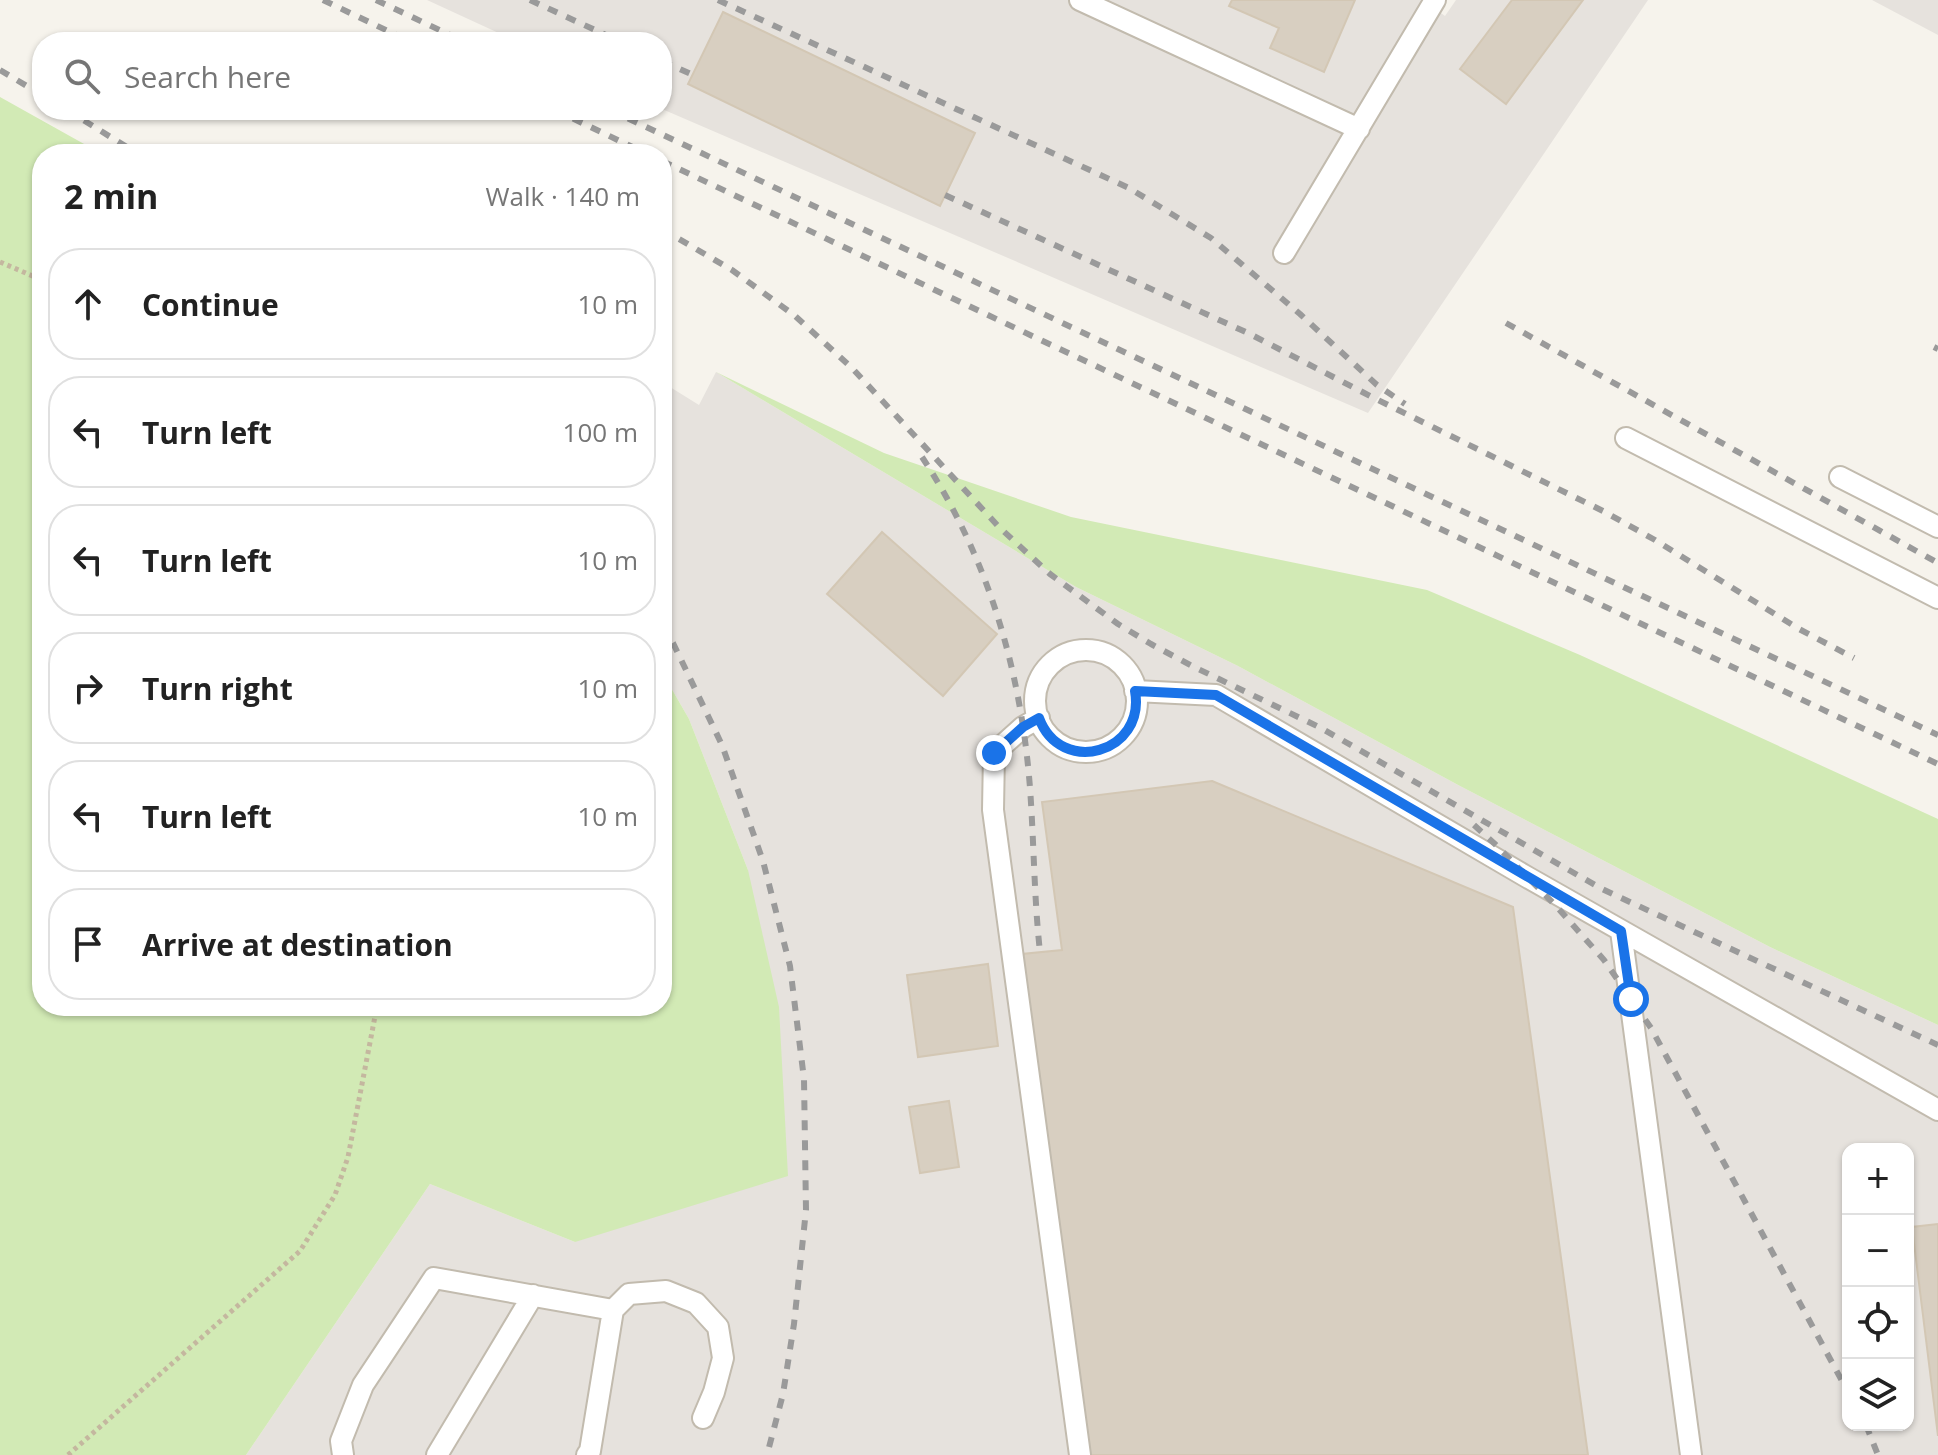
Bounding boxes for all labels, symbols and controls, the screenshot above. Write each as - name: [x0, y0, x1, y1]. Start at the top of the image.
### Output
- search box: [32, 32, 672, 120]
- icon: search: [60, 54, 104, 98]
- text: Search here: [124, 56, 291, 97]
- text: 2 min: [64, 173, 158, 219]
- text: Walk · 140 m: [486, 178, 640, 214]
- icon: ahead: [66, 282, 110, 326]
- text: Continue: [142, 284, 279, 325]
- text: 10 m: [577, 286, 638, 322]
- icon: left: [66, 410, 110, 454]
- text: Turn left: [142, 412, 272, 453]
- text: 100 m: [563, 414, 638, 450]
- icon: left: [66, 538, 110, 582]
- text: Turn left: [142, 540, 272, 581]
- text: 10 m: [577, 542, 638, 578]
- icon: right: [66, 666, 110, 710]
- text: Turn right: [142, 668, 293, 709]
- text: 10 m: [577, 670, 638, 706]
- route end: [976, 735, 1012, 771]
- icon: left: [66, 794, 110, 838]
- text: Turn left: [142, 796, 272, 837]
- text: 10 m: [577, 798, 638, 834]
- icon: arrive: [66, 922, 110, 966]
- text: Arrive at destination: [142, 924, 453, 965]
- route start: [1613, 981, 1649, 1017]
- map controls: [1842, 1143, 1914, 1431]
- button: +: [1842, 1143, 1914, 1215]
- button: −: [1842, 1215, 1914, 1287]
- button: locate: [1842, 1287, 1914, 1359]
- button: layers: [1842, 1359, 1914, 1431]

